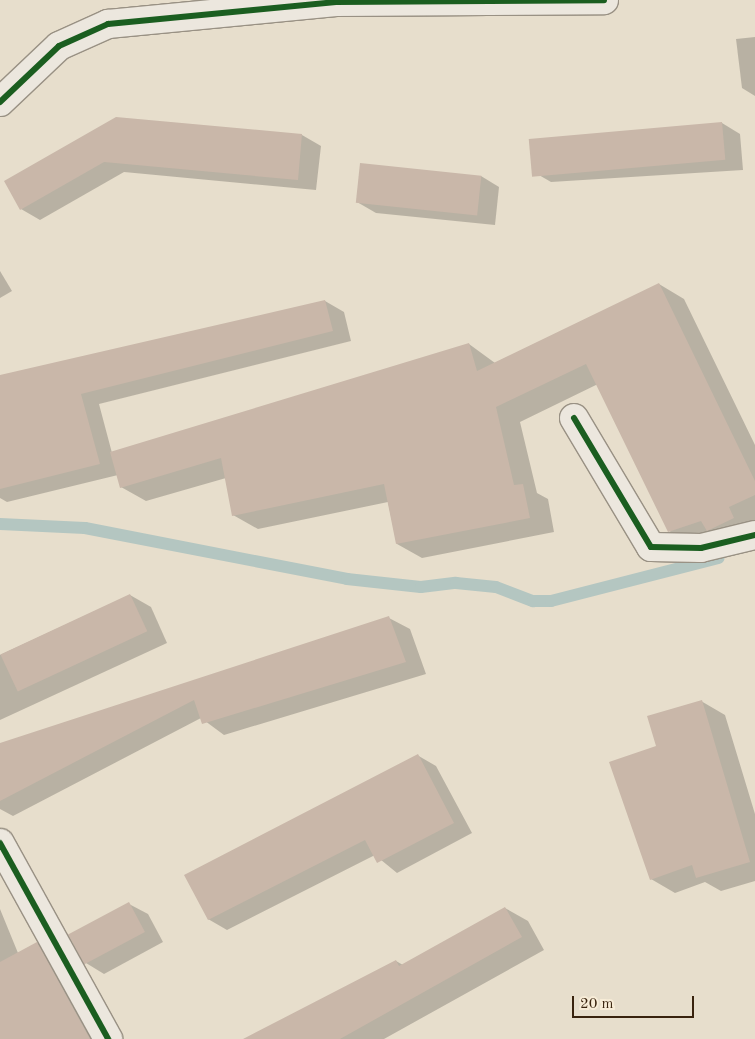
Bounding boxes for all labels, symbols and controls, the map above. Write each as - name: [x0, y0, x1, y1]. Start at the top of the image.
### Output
- scale bar: [575, 986, 698, 1018]
- text: 20 m: [580, 997, 614, 1012]

